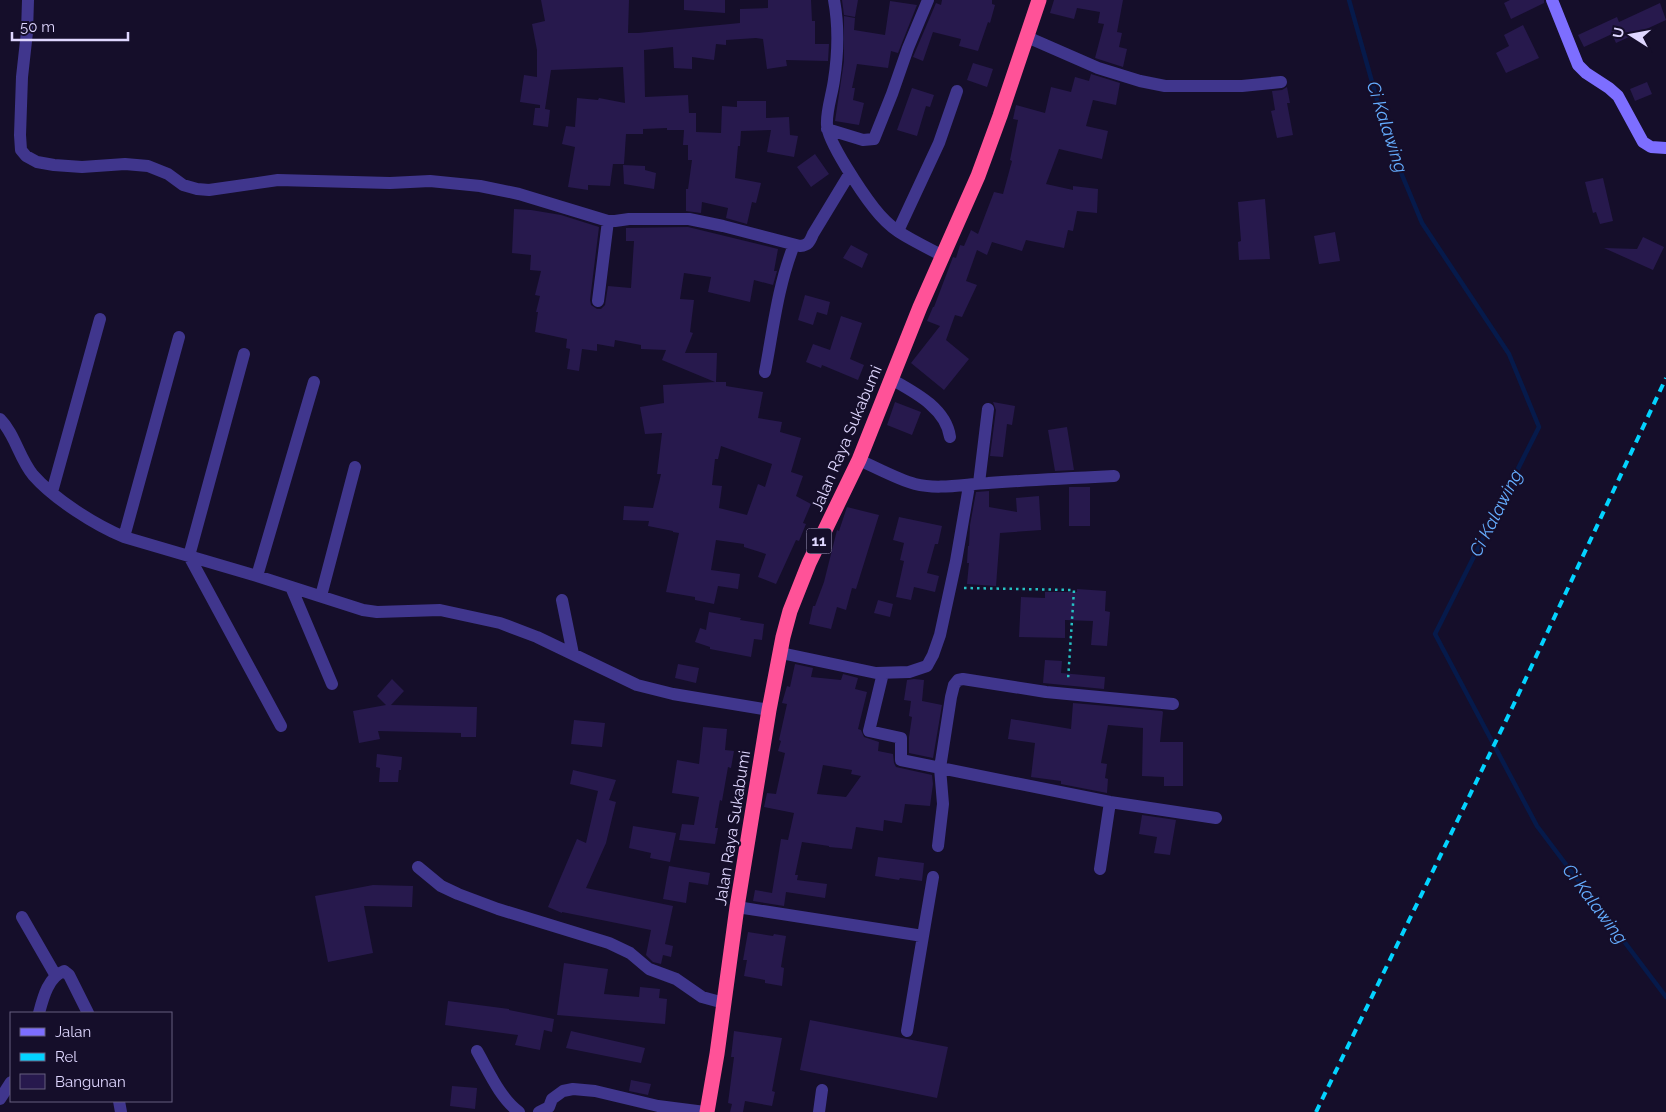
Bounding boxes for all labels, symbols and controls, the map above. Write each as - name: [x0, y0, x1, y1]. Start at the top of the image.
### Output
- scale bar: [12, 10, 129, 42]
- north arrow: [1606, 10, 1656, 60]
- text: 50 m: [20, 18, 55, 36]
- text: U: [1609, 26, 1627, 39]
- water label: Ci Kalawing: [1363, 78, 1412, 176]
- street label: Jalan Raya Sukabumi: [807, 362, 886, 514]
- water label: Ci Kalawing: [1465, 465, 1527, 560]
- road number: 11: [806, 528, 832, 554]
- street label: Jalan Raya Sukabumi: [711, 749, 754, 907]
- water label: Ci Kalawing: [1558, 859, 1633, 948]
- legend: [10, 1012, 172, 1102]
- text: Jalan: [55, 1023, 91, 1041]
- text: Rel: [55, 1048, 78, 1066]
- text: Bangunan: [55, 1073, 126, 1091]

